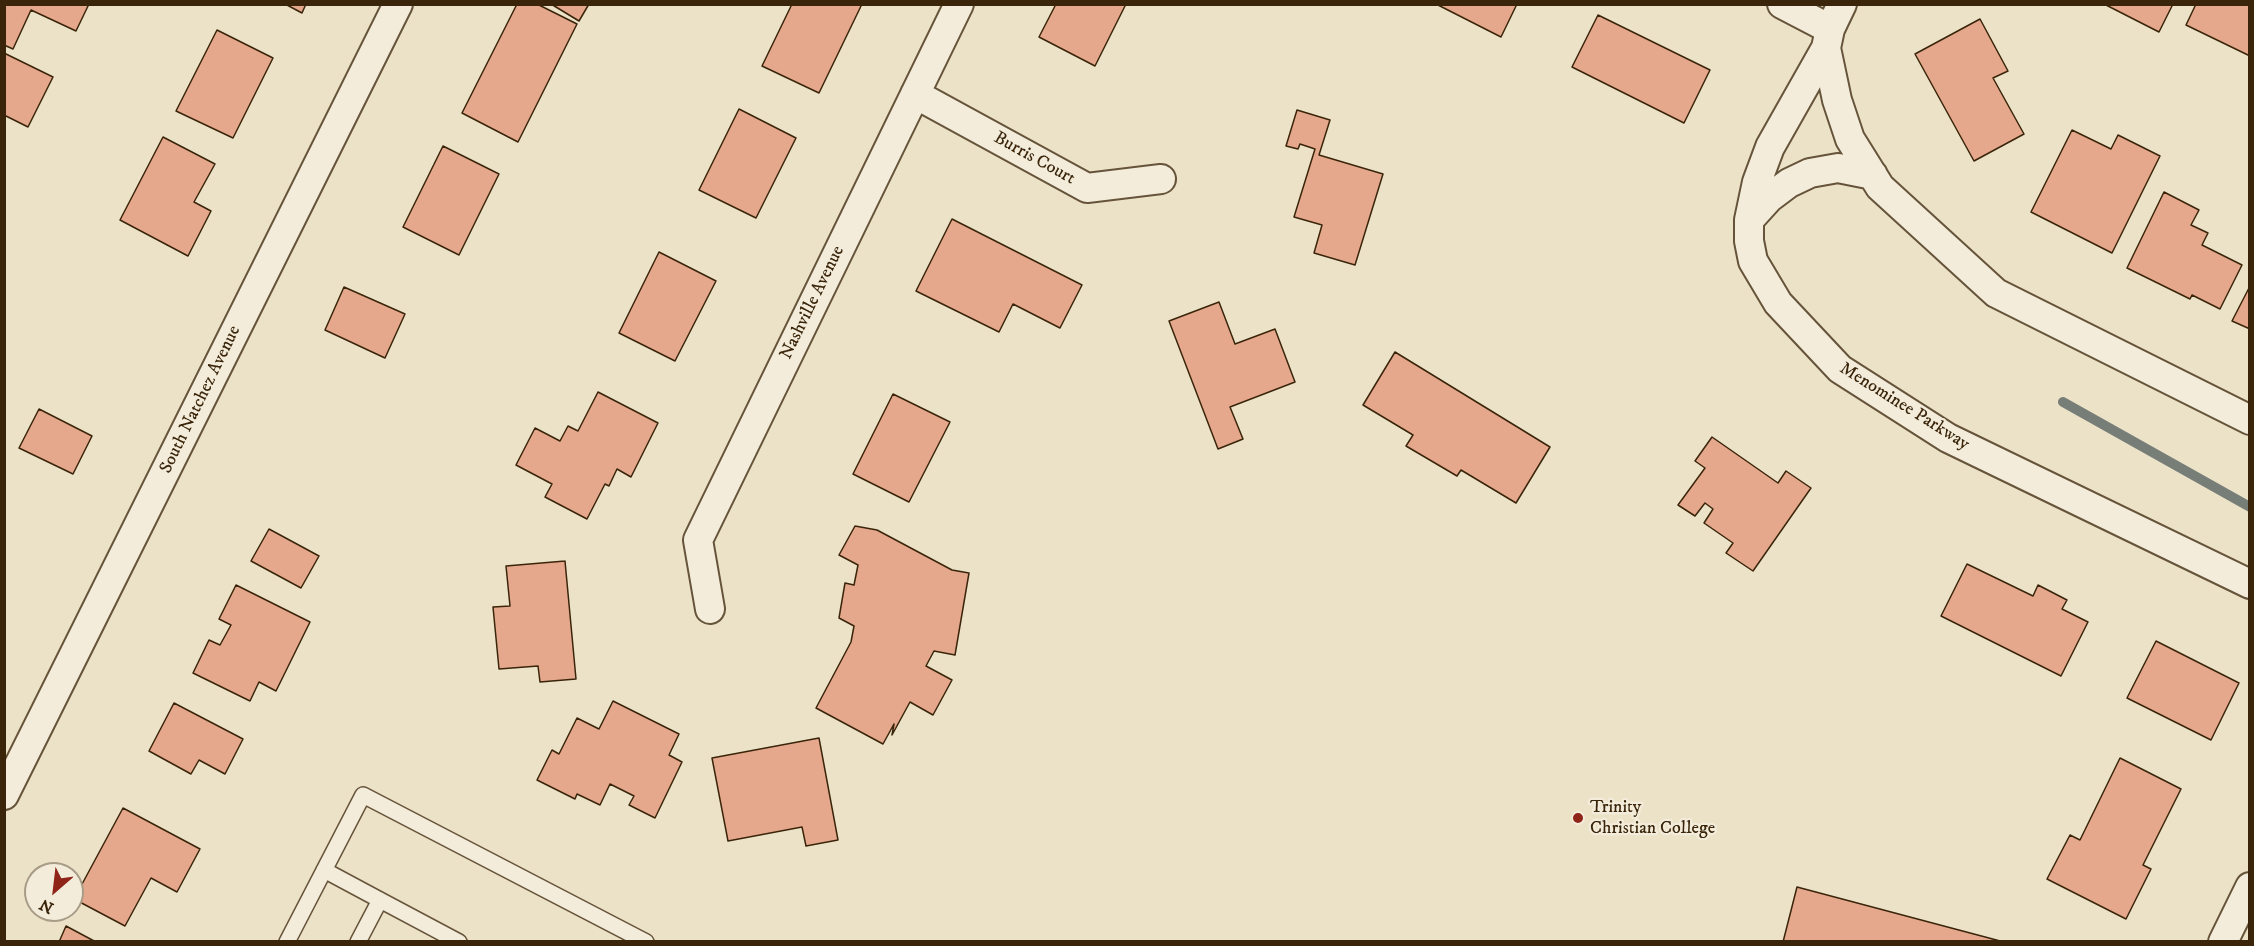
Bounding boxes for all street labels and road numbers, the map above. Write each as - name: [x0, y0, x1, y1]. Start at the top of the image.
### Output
- street label: Burris Court: [989, 128, 1079, 190]
- street label: Nashville Avenue: [776, 243, 850, 363]
- street label: South Natchez Avenue: [156, 323, 246, 477]
- street label: Menominee Parkway: [1835, 358, 1973, 456]

